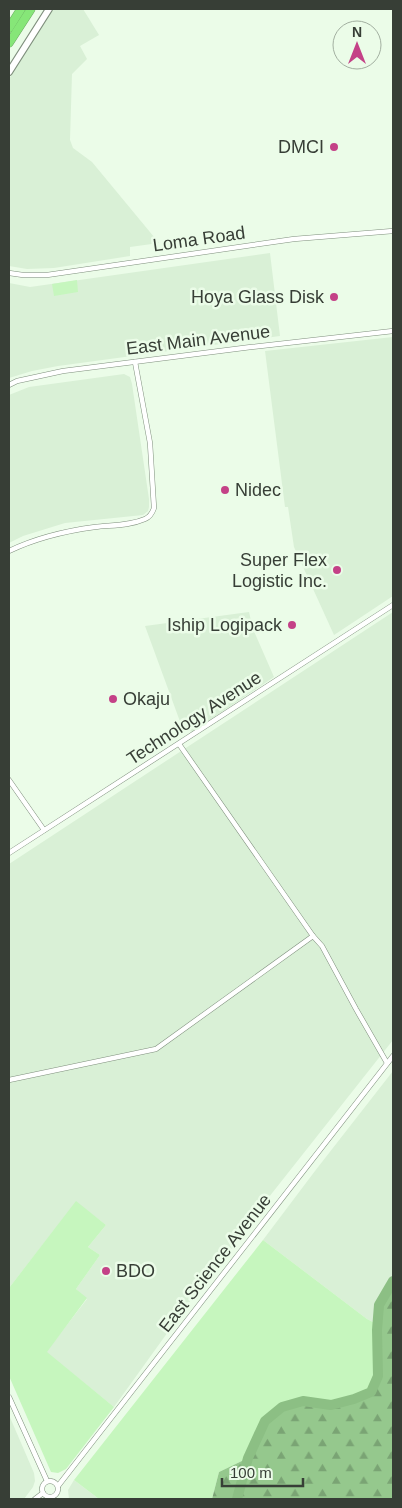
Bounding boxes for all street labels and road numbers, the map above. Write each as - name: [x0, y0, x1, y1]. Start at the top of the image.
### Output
- street label: Loma Road: [152, 223, 246, 255]
- street label: East Main Avenue: [125, 321, 271, 359]
- street label: Technology Avenue: [123, 667, 265, 769]
- street label: East Science Avenue: [155, 1190, 275, 1336]

